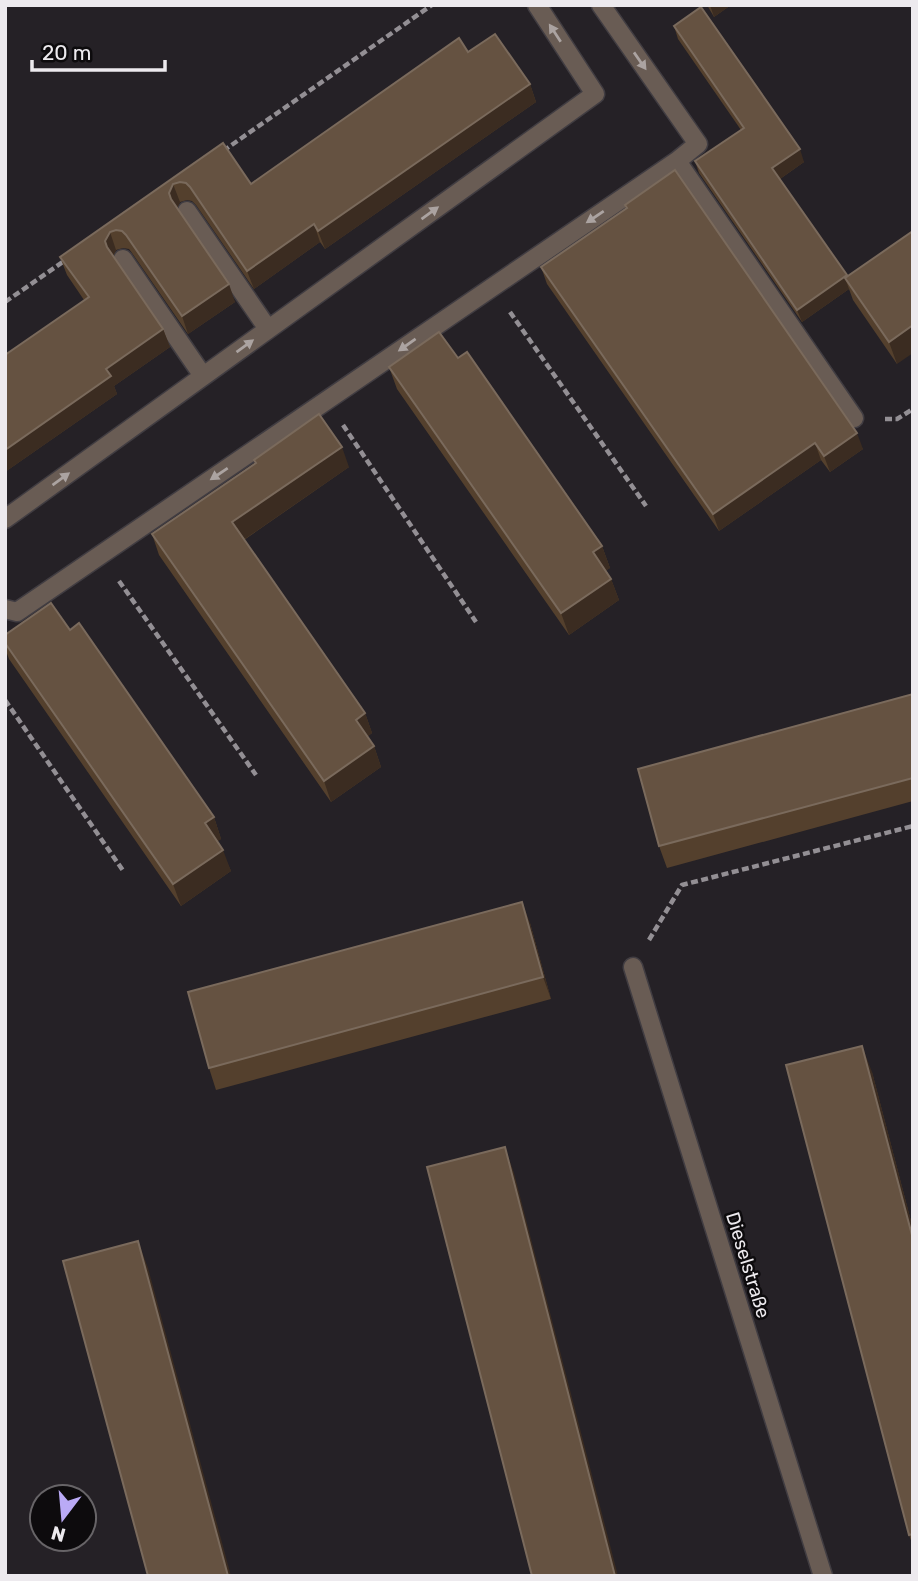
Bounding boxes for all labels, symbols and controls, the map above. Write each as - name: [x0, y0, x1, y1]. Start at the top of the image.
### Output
- one-way arrow: [549, 23, 562, 42]
- scale bar: [32, 28, 164, 72]
- text: 20 m: [42, 40, 91, 65]
- one-way arrow: [633, 52, 647, 70]
- one-way arrow: [421, 206, 439, 220]
- one-way arrow: [586, 210, 604, 224]
- one-way arrow: [398, 338, 416, 352]
- one-way arrow: [236, 339, 254, 353]
- one-way arrow: [210, 467, 228, 481]
- one-way arrow: [52, 472, 70, 486]
- street label: Dieselstraße: [721, 1209, 775, 1321]
- north arrow: [28, 1483, 98, 1553]
- text: N: [49, 1521, 68, 1547]

